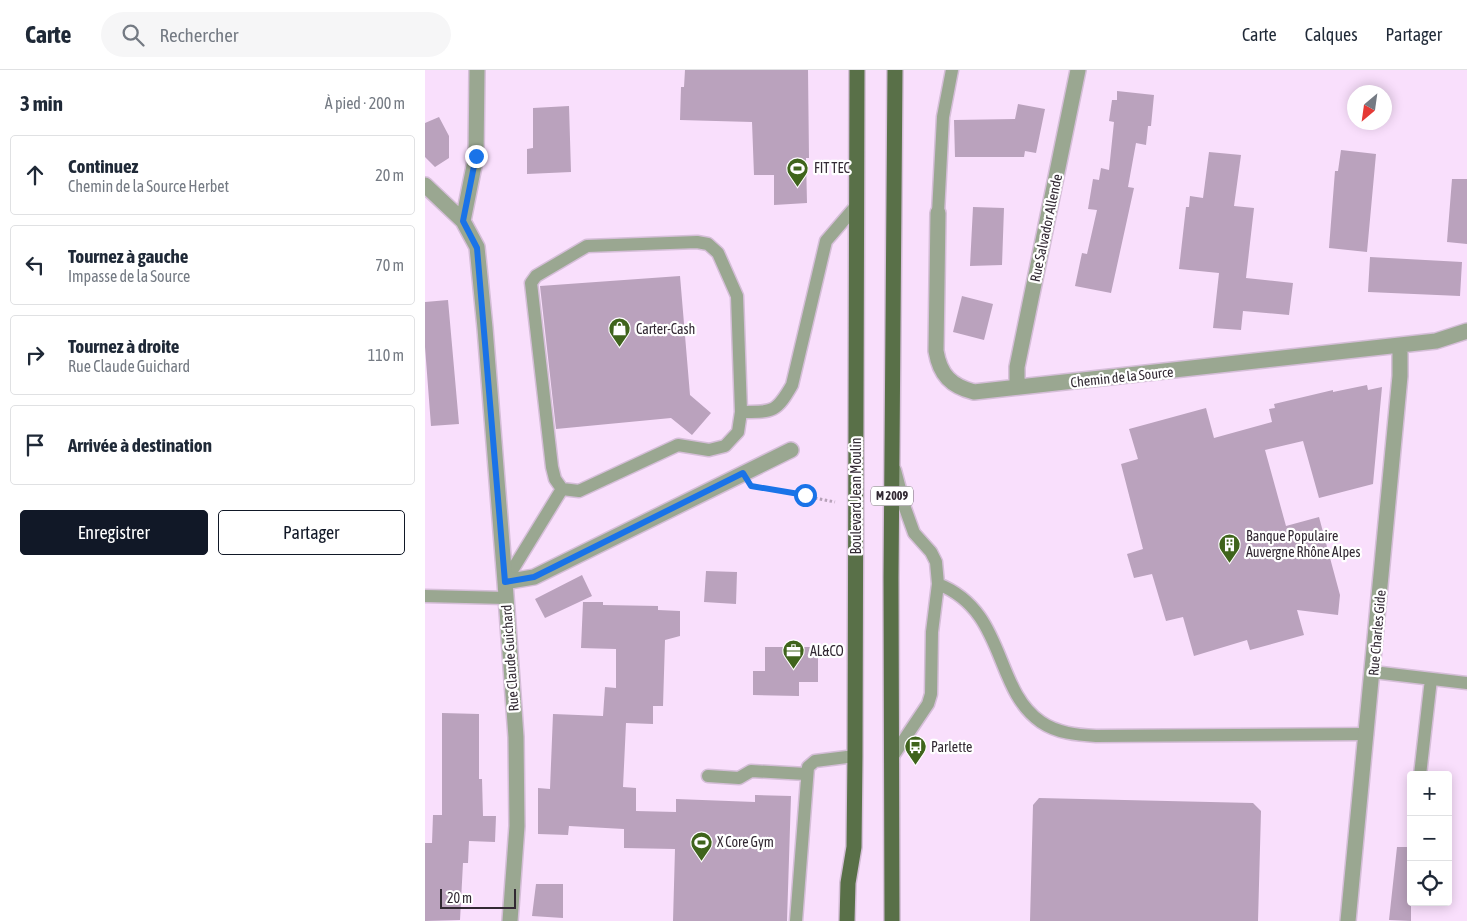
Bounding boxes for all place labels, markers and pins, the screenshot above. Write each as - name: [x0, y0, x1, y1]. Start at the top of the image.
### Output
- sports icon: FIT TEC: [786, 156, 810, 187]
- place label: FIT TEC: [814, 160, 850, 176]
- shop icon: Carter-Cash: [608, 317, 632, 348]
- place label: Carter-Cash: [636, 321, 695, 337]
- place label: Banque Populaire Auvergne Rhône Alpes: [1246, 528, 1360, 560]
- building icon: Banque Populaire Auvergne Rhône Alpes: [1218, 532, 1242, 563]
- office icon: AL&CO: [782, 639, 806, 670]
- place label: AL&CO: [810, 643, 844, 659]
- bus stop icon: Parlette: [903, 735, 927, 766]
- place label: Parlette: [931, 739, 972, 755]
- sports icon: X Core Gym: [689, 830, 713, 861]
- place label: X Core Gym: [717, 834, 774, 850]

